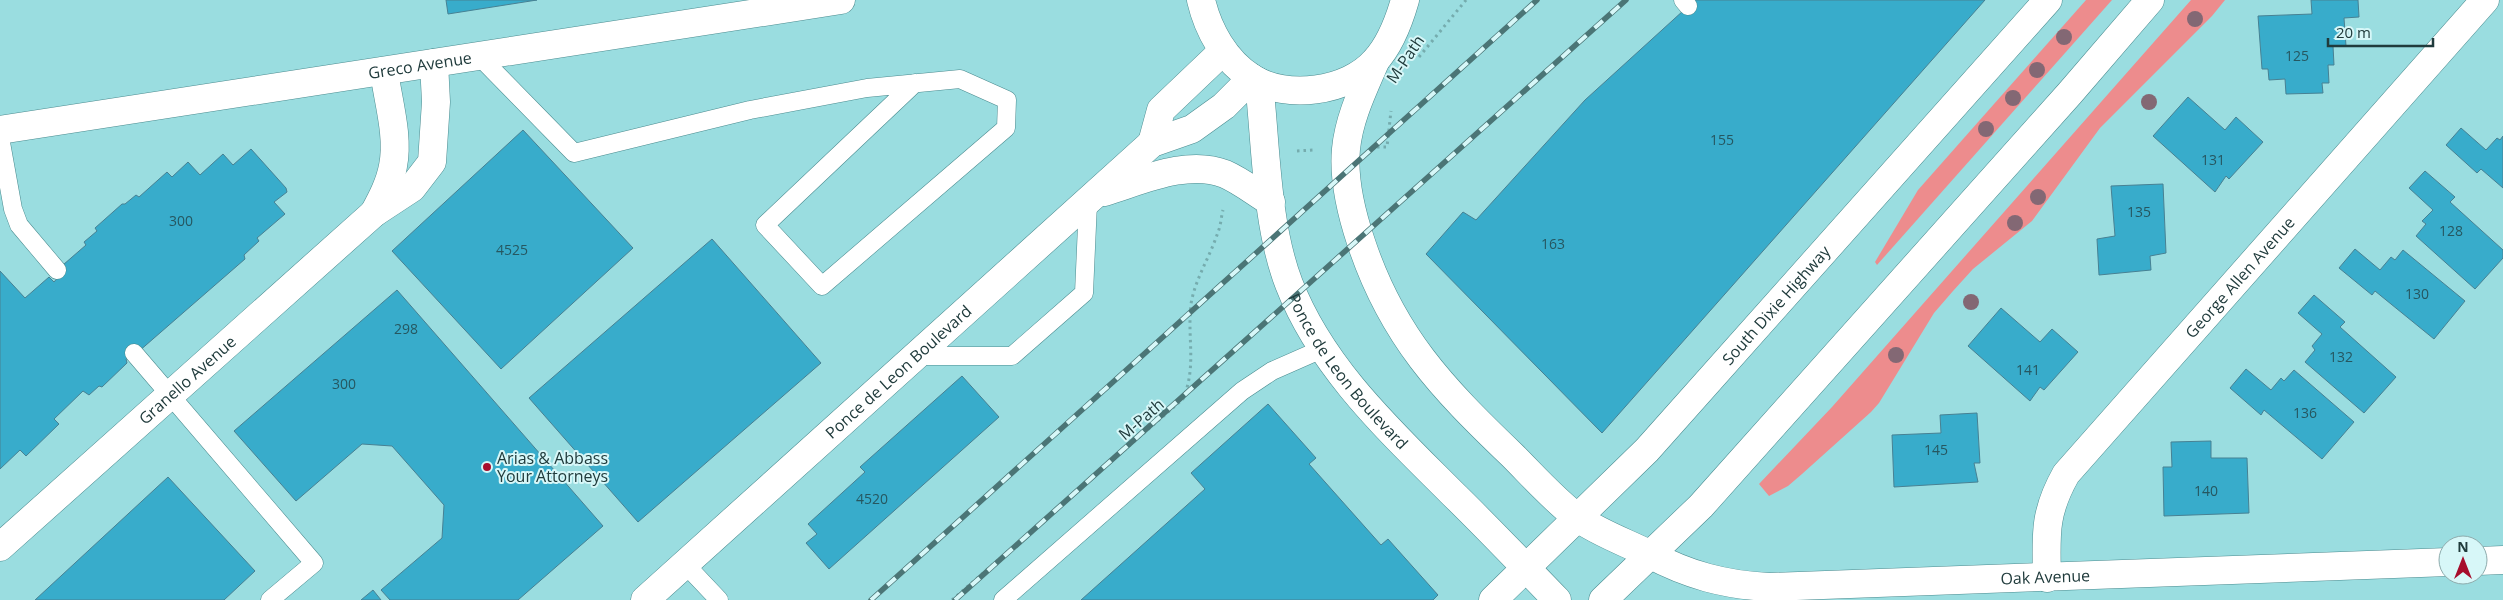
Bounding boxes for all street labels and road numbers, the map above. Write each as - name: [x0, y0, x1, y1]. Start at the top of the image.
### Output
- street label: M-Path: [1381, 31, 1429, 87]
- street label: Greco Avenue: [367, 46, 473, 84]
- street label: George Allen Avenue: [2180, 212, 2300, 343]
- street label: South Dixie Highway: [1717, 240, 1836, 369]
- street label: Ponce de Leon Boulevard: [1283, 290, 1413, 454]
- street label: Ponce de Leon Boulevard: [820, 300, 976, 443]
- street label: Granello Avenue: [134, 330, 241, 429]
- street label: M-Path: [1114, 393, 1168, 445]
- street label: Oak Avenue: [2000, 564, 2090, 589]

